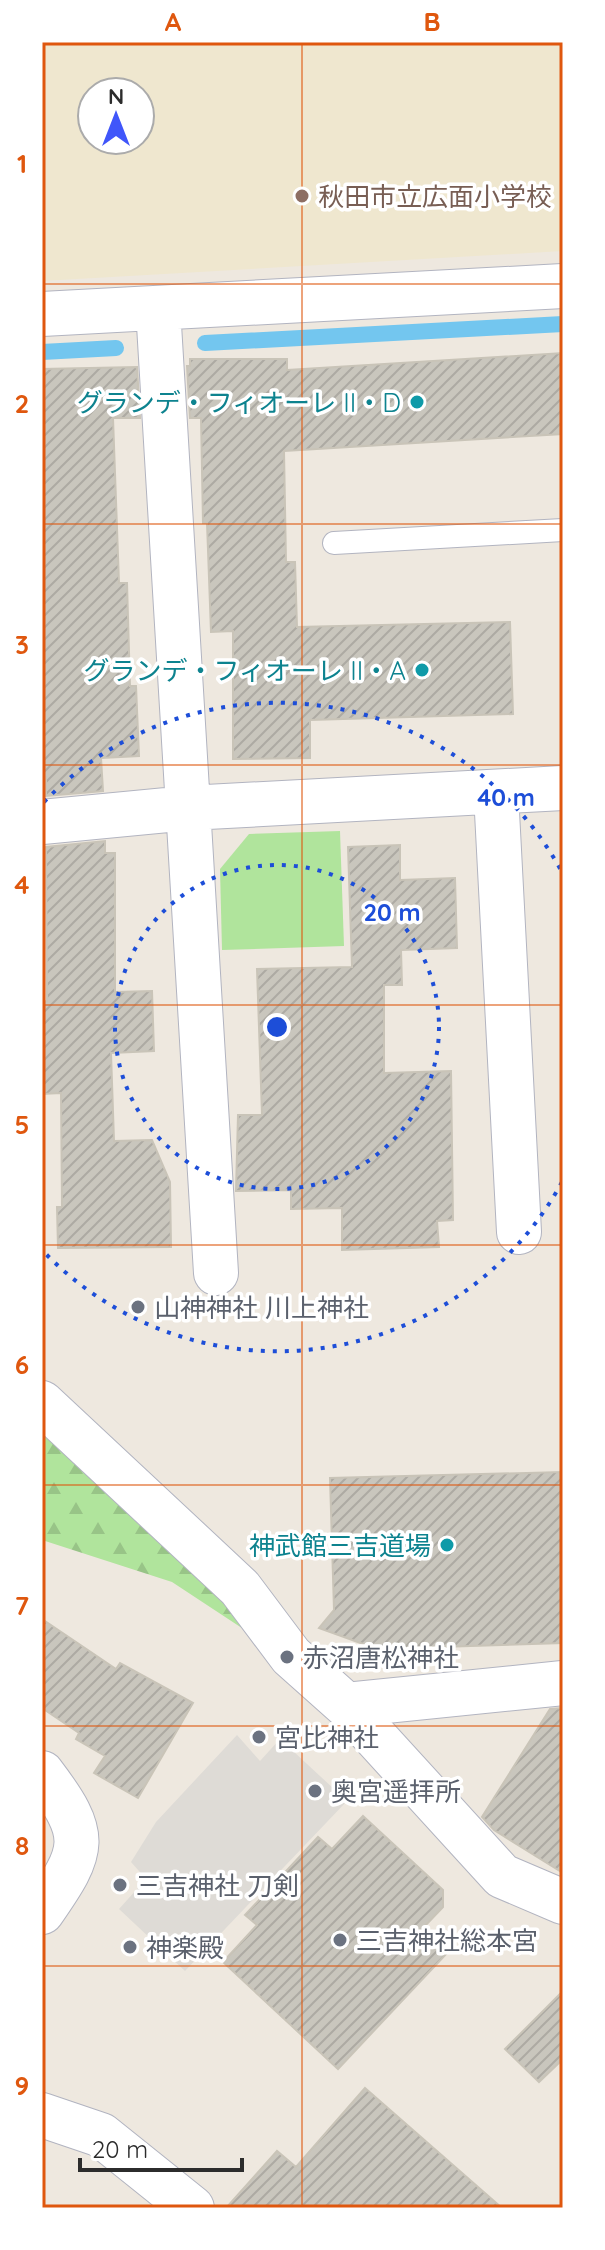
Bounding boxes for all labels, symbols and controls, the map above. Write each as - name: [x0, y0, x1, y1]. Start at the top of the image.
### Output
- text: A: [165, 5, 182, 38]
- text: B: [423, 5, 441, 38]
- north arrow: [76, 76, 156, 156]
- text: N: [108, 82, 124, 110]
- text: 1: [17, 147, 27, 180]
- place label: 秋田市立広面小学校: [318, 180, 552, 213]
- marker: 秋田市立広面小学校: [293, 187, 311, 205]
- place label: グランデ・フィオーレ II・D: [77, 386, 401, 419]
- text: 2: [15, 387, 29, 420]
- marker: グランデ・フィオーレ II・D: [408, 393, 426, 411]
- text: 3: [15, 628, 29, 661]
- place label: グランデ・フィオーレ II・A: [84, 654, 406, 687]
- marker: グランデ・フィオーレ II・A: [413, 661, 431, 679]
- text: 40 m: [477, 782, 535, 812]
- text: 4: [14, 868, 30, 901]
- text: 20 m: [363, 897, 421, 927]
- centre of rings: [263, 1013, 291, 1041]
- text: 5: [15, 1108, 29, 1141]
- place label: 山神神社 川上神社: [154, 1291, 369, 1324]
- marker: 山神神社 川上神社: [129, 1298, 147, 1316]
- text: 6: [15, 1348, 29, 1381]
- place label: 神武館三吉道場: [249, 1529, 431, 1562]
- marker: 神武館三吉道場: [438, 1536, 456, 1554]
- text: 7: [15, 1589, 29, 1622]
- place label: 赤沼唐松神社: [303, 1641, 459, 1674]
- marker: 赤沼唐松神社: [278, 1648, 296, 1666]
- place label: 宮比神社: [275, 1721, 379, 1754]
- marker: 宮比神社: [250, 1728, 268, 1746]
- place label: 奥宮遥拝所: [331, 1775, 461, 1808]
- marker: 奥宮遥拝所: [306, 1782, 324, 1800]
- text: 8: [15, 1829, 29, 1862]
- place label: 三吉神社 刀剣: [136, 1869, 299, 1902]
- marker: 三吉神社 刀剣: [111, 1876, 129, 1894]
- place label: 三吉神社総本宮: [356, 1924, 538, 1957]
- place label: 神楽殿: [146, 1931, 224, 1964]
- marker: 三吉神社総本宮: [331, 1931, 349, 1949]
- marker: 神楽殿: [121, 1938, 139, 1956]
- text: 9: [15, 2069, 29, 2102]
- scale bar: [80, 2122, 242, 2172]
- text: 20 m: [92, 2134, 148, 2164]

